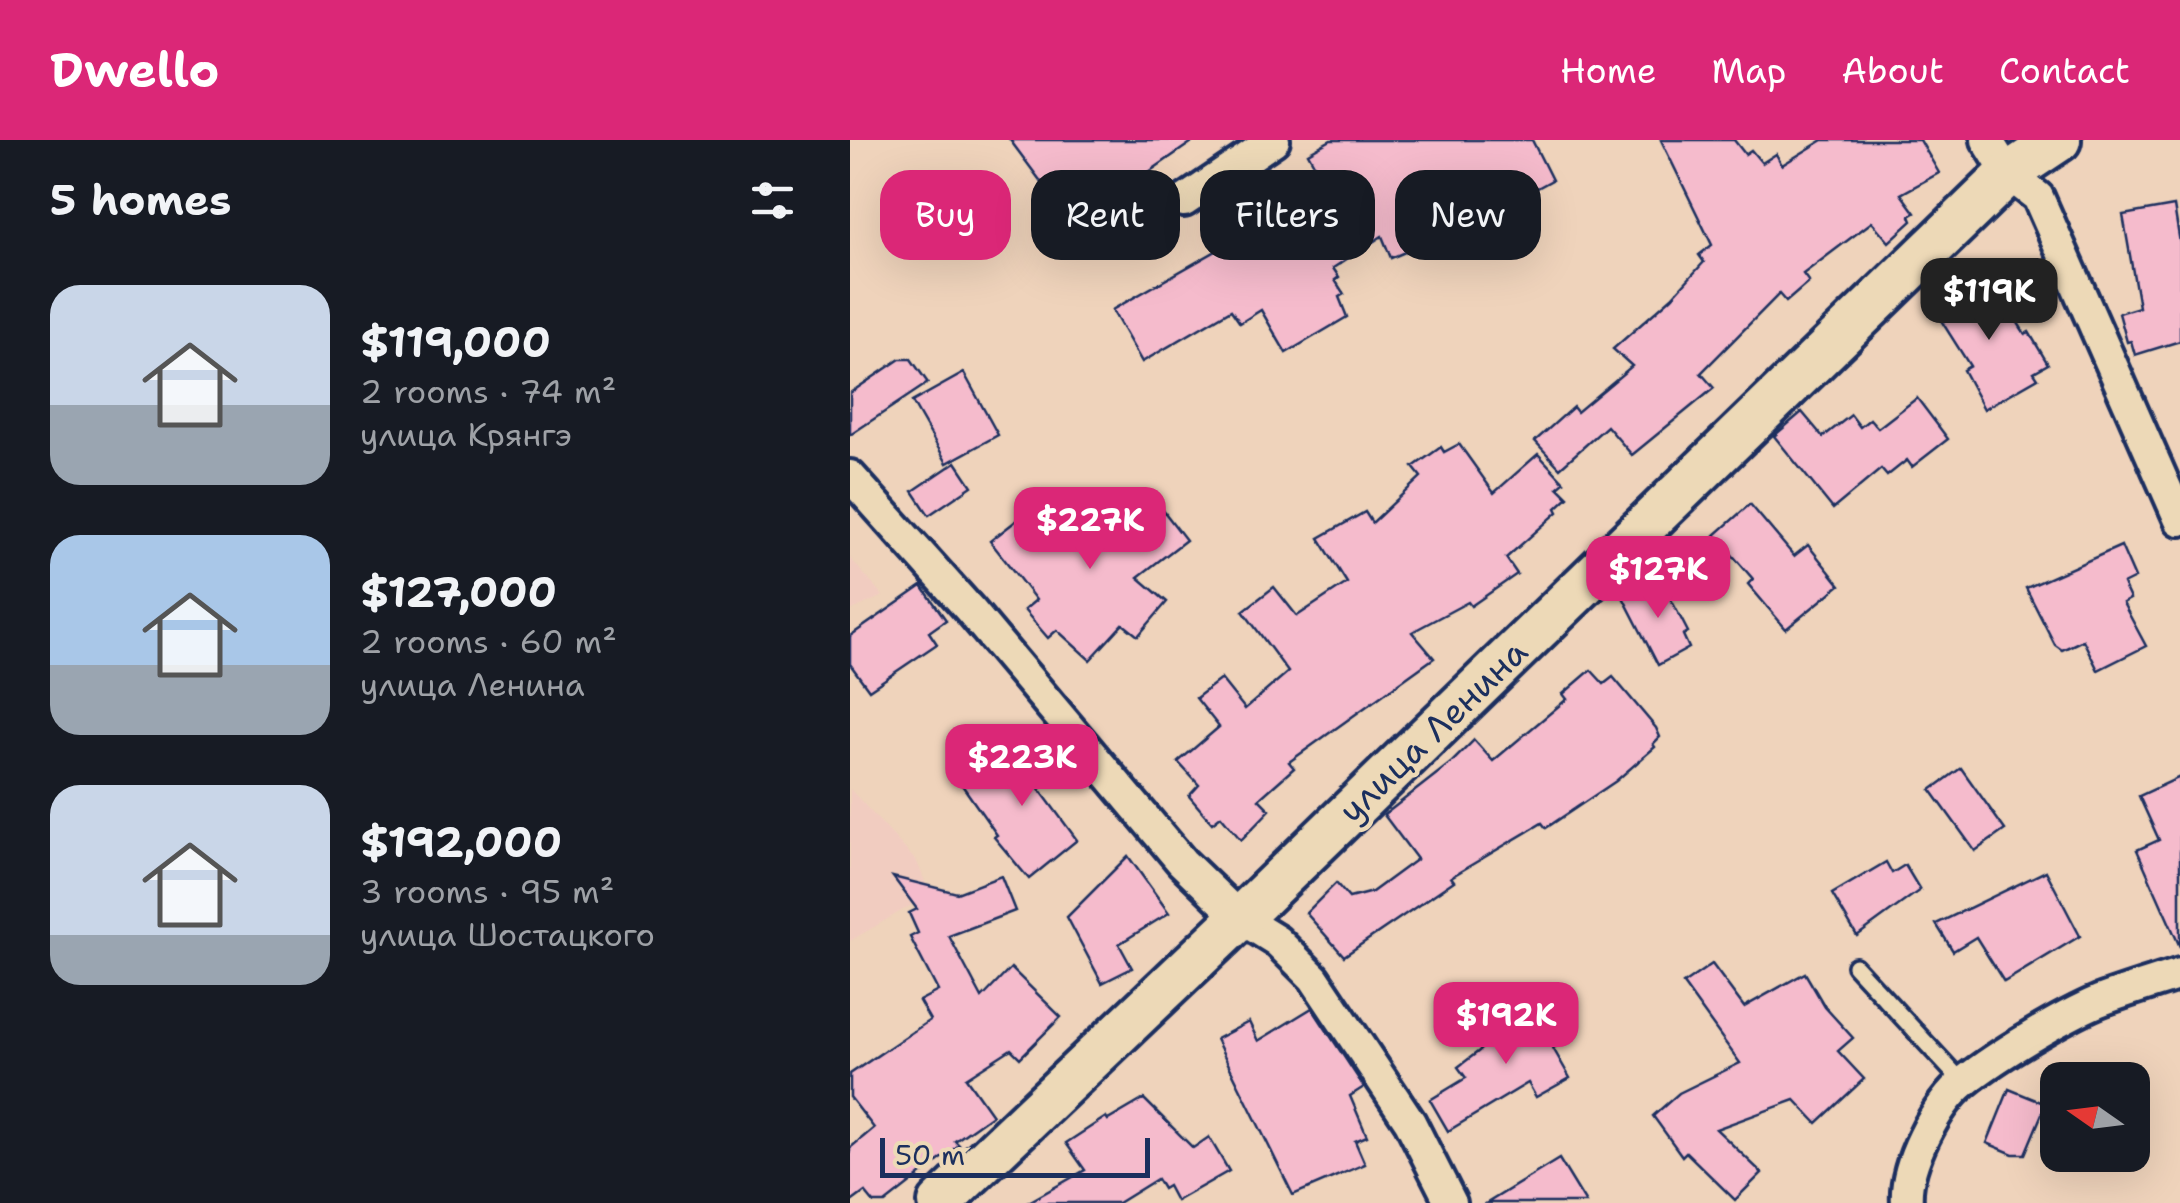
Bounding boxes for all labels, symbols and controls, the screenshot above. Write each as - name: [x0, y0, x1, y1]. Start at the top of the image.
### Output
- text: Dwello: [50, 38, 219, 102]
- text: Home: [1560, 47, 1656, 94]
- text: Map: [1711, 47, 1786, 94]
- text: About: [1841, 47, 1944, 94]
- text: Contact: [1999, 47, 2130, 94]
- chip: Buy: [880, 170, 1011, 260]
- chip: Rent: [1031, 170, 1180, 260]
- chip: Filters: [1200, 170, 1375, 260]
- chip: New: [1395, 170, 1541, 260]
- text: 5 homes: [50, 172, 231, 228]
- icon: filters: [745, 173, 800, 228]
- pin: $119K: [1919, 258, 2059, 343]
- text: $119K: [1943, 269, 2035, 312]
- text: $119,000: [360, 314, 551, 370]
- icon: home: [130, 325, 250, 445]
- text: 2 rooms · 74 m²: [360, 370, 616, 413]
- text: улица Крянгэ: [360, 413, 572, 456]
- pin: $227K: [1020, 487, 1160, 572]
- text: $227K: [1036, 498, 1144, 541]
- pin: $127K: [1588, 536, 1728, 621]
- text: $127K: [1608, 547, 1708, 590]
- text: $127,000: [360, 564, 557, 620]
- icon: home: [130, 575, 250, 695]
- text: 2 rooms · 60 m²: [360, 620, 617, 663]
- street label: улица Ленина: [1328, 628, 1538, 833]
- text: улица Ленина: [360, 663, 585, 706]
- pin: $223K: [952, 724, 1092, 809]
- text: $223K: [967, 735, 1077, 778]
- text: $192,000: [360, 814, 562, 870]
- icon: home: [130, 825, 250, 945]
- text: 3 rooms · 95 m²: [360, 870, 614, 913]
- text: улица Шостацкого: [360, 913, 655, 956]
- pin: $192K: [1436, 982, 1576, 1067]
- text: $192K: [1456, 993, 1556, 1036]
- north arrow: [2040, 1062, 2150, 1172]
- map controls: [2040, 1062, 2150, 1172]
- scale bar: [880, 1133, 1150, 1178]
- text: 50 m: [895, 1136, 965, 1174]

